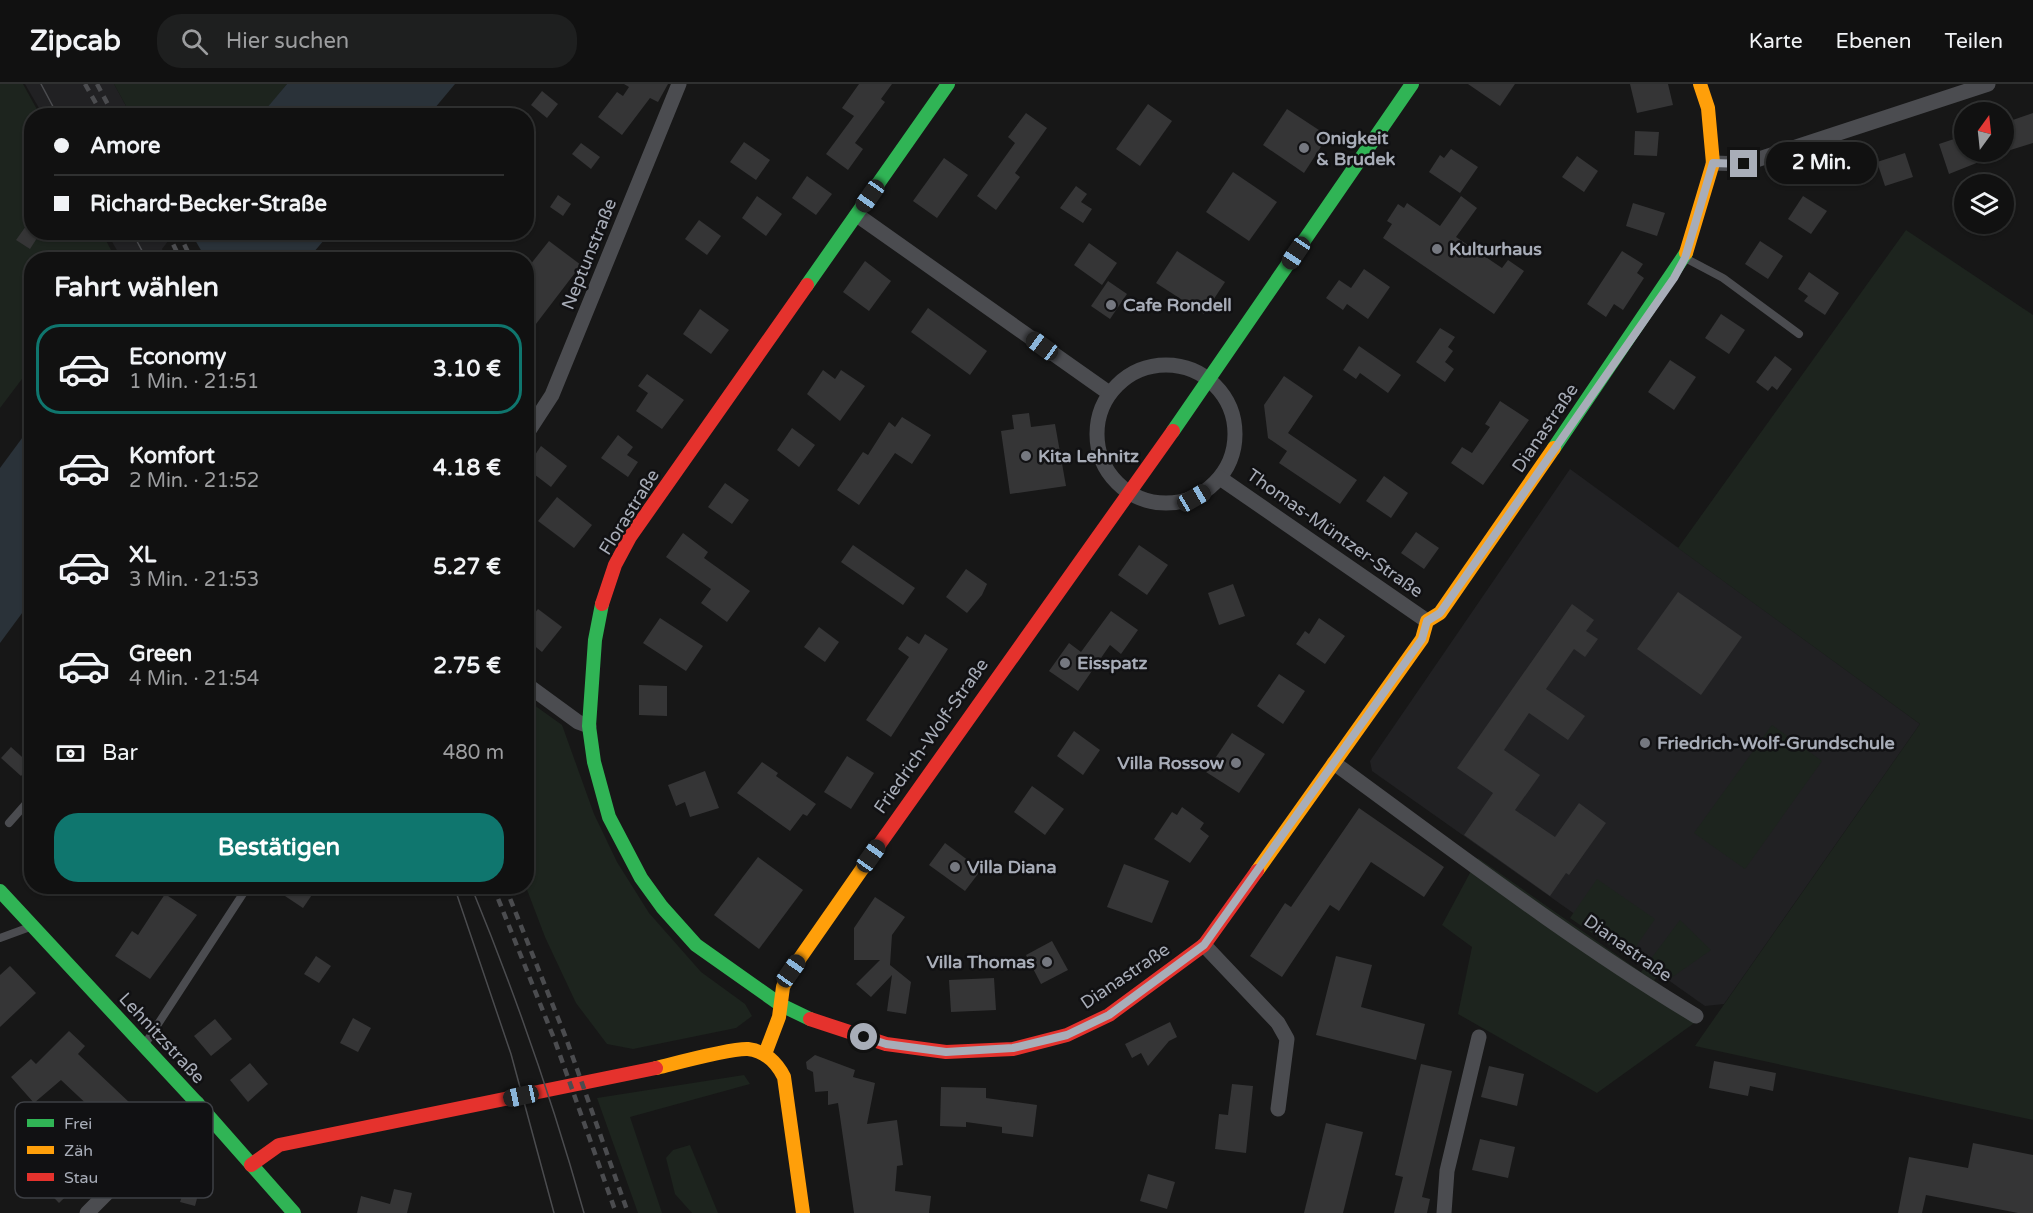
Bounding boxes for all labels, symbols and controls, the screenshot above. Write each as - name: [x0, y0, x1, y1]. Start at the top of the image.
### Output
- search box: [157, 14, 577, 68]
- text: Zipcab: [30, 24, 121, 58]
- icon: search: [178, 25, 211, 58]
- text: Hier suchen: [226, 28, 349, 54]
- text: Karte: [1749, 29, 1803, 54]
- text: Ebenen: [1836, 29, 1912, 54]
- text: Teilen: [1945, 29, 2003, 54]
- north arrow: [1954, 102, 2014, 162]
- map controls: [1954, 102, 2014, 234]
- place label: Onigkeit & Brudek: [1316, 127, 1396, 170]
- text: Amore: [90, 133, 160, 159]
- marker: Onigkeit & Brudek: [1297, 141, 1311, 155]
- callout: 2 Min.: [1765, 143, 1876, 185]
- route end: [1730, 150, 1757, 177]
- text: 2 Min.: [1792, 151, 1851, 175]
- button: layers: [1954, 174, 2014, 234]
- car: [852, 176, 888, 216]
- text: Richard-Becker-Straße: [90, 191, 327, 217]
- street label: Neptunstraße: [557, 195, 621, 313]
- car: [1278, 233, 1314, 273]
- place label: Kulturhaus: [1449, 238, 1542, 260]
- marker: Kulturhaus: [1430, 242, 1444, 256]
- text: Fahrt wählen: [54, 271, 219, 304]
- place label: Cafe Rondell: [1123, 294, 1232, 316]
- marker: Cafe Rondell: [1104, 298, 1118, 312]
- car: [1022, 328, 1062, 364]
- icon: car: [57, 342, 111, 396]
- text: Economy: [129, 344, 226, 370]
- text: 3.10 €: [433, 356, 501, 382]
- text: 1 Min. · 21:51: [129, 370, 259, 394]
- street label: Dianastraße: [1507, 379, 1583, 477]
- icon: car: [57, 441, 111, 495]
- text: Komfort: [129, 443, 215, 469]
- place label: Kita Lehnitz: [1038, 445, 1139, 467]
- marker: Kita Lehnitz: [1019, 449, 1033, 463]
- text: 4.18 €: [433, 455, 501, 481]
- street label: Thomas-Müntzer-Straße: [1243, 464, 1427, 602]
- street label: Florastraße: [594, 465, 664, 559]
- text: 2 Min. · 21:52: [129, 469, 259, 493]
- car: [1174, 481, 1214, 515]
- icon: car: [57, 540, 111, 594]
- text: XL: [129, 542, 156, 568]
- text: 5.27 €: [433, 554, 501, 580]
- text: 3 Min. · 21:53: [129, 568, 259, 592]
- icon: car: [57, 639, 111, 693]
- text: Green: [129, 641, 192, 667]
- place label: Eisspatz: [1077, 652, 1147, 674]
- text: 2.75 €: [433, 653, 501, 679]
- street label: Friedrich-Wolf-Straße: [869, 654, 993, 818]
- marker: Eisspatz: [1058, 656, 1072, 670]
- text: 4 Min. · 21:54: [129, 667, 259, 691]
- place label: Friedrich-Wolf-Grundschule: [1657, 732, 1895, 754]
- marker: Friedrich-Wolf-Grundschule: [1638, 736, 1652, 750]
- icon: cash: [54, 737, 87, 770]
- text: Bar: [102, 740, 138, 766]
- text: 480 m: [443, 741, 504, 765]
- place label: Villa Rossow: [1117, 752, 1225, 774]
- marker: Villa Rossow: [1229, 756, 1243, 770]
- button: Bestätigen: [54, 813, 504, 882]
- car: [853, 836, 889, 876]
- place label: Villa Diana: [967, 856, 1057, 878]
- marker: Villa Diana: [948, 860, 962, 874]
- street label: Dianastraße: [1580, 910, 1676, 986]
- street label: Dianastraße: [1076, 938, 1174, 1014]
- car: [773, 951, 809, 991]
- place label: Villa Thomas: [926, 951, 1035, 973]
- marker: Villa Thomas: [1040, 955, 1054, 969]
- street label: Lehnitzstraße: [114, 988, 210, 1088]
- route start: [850, 1023, 877, 1050]
- car: [502, 1083, 540, 1109]
- legend: [15, 1102, 213, 1198]
- text: Frei: [64, 1114, 92, 1134]
- text: Zäh: [64, 1141, 93, 1161]
- text: Stau: [64, 1168, 98, 1188]

